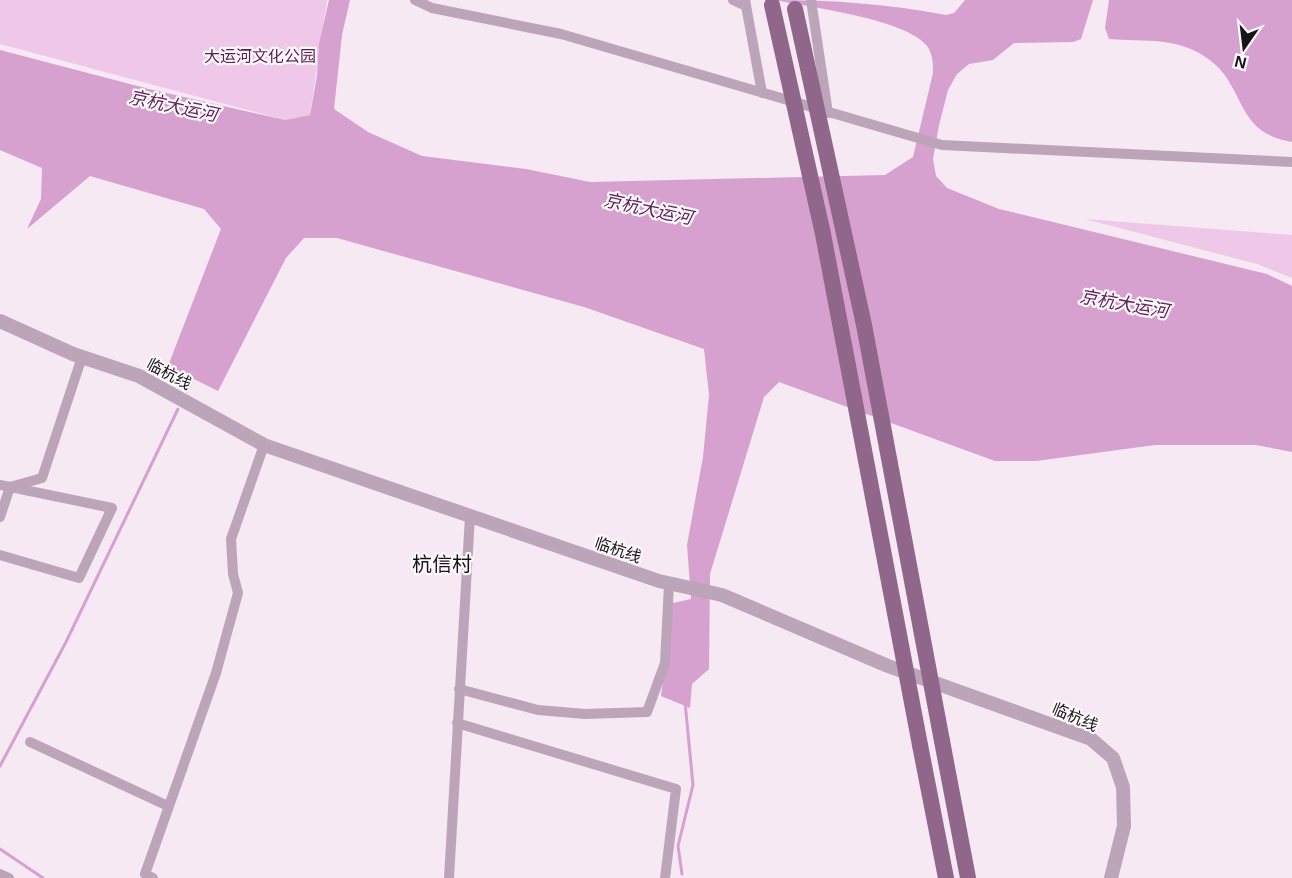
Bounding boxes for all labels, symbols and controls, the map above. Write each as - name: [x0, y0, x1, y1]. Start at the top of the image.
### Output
- north arrow: [1214, 18, 1274, 78]
- park label: 大运河文化公园: [204, 48, 316, 65]
- text: N: [1233, 52, 1248, 72]
- water label: 京杭大运河: [127, 87, 222, 126]
- water label: 京杭大运河: [602, 190, 697, 229]
- water label: 京杭大运河: [1078, 286, 1173, 322]
- street label: 临杭线: [144, 355, 194, 393]
- street label: 临杭线: [593, 534, 643, 566]
- district label: 杭信村: [412, 553, 472, 575]
- street label: 临杭线: [1050, 700, 1100, 734]

